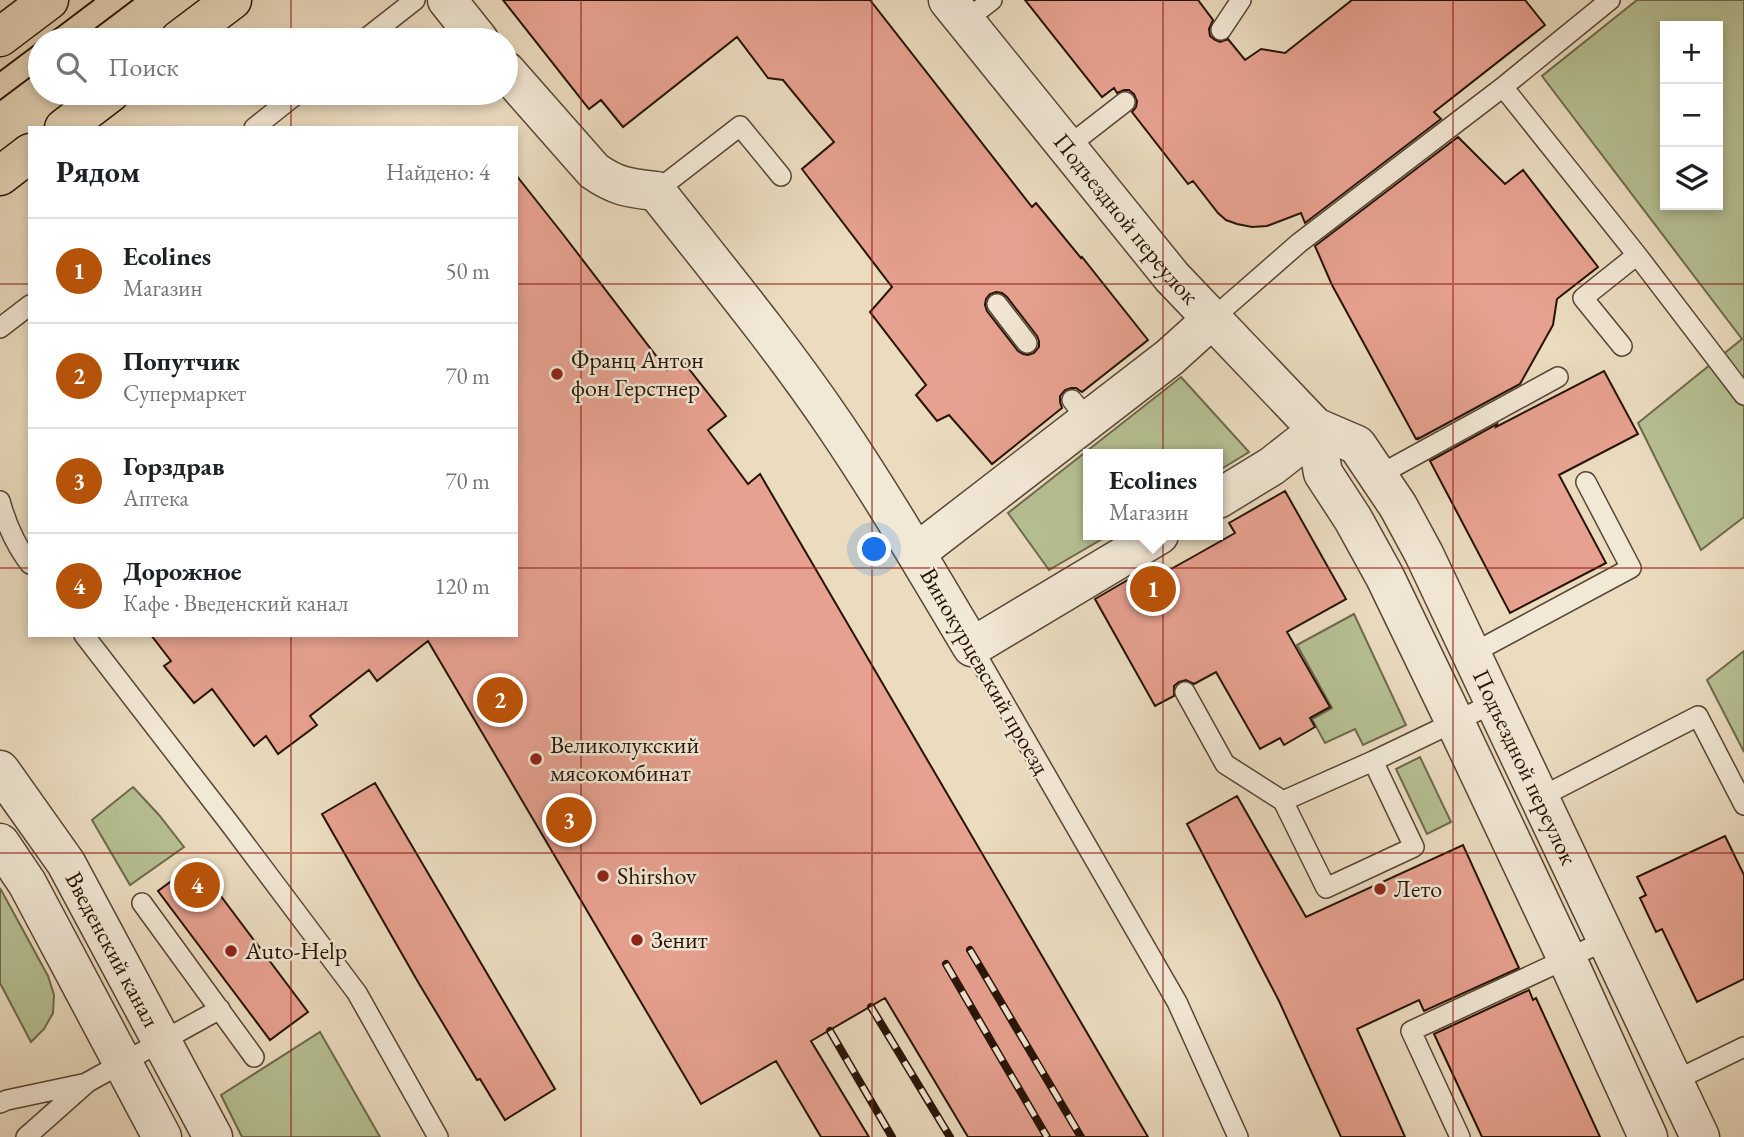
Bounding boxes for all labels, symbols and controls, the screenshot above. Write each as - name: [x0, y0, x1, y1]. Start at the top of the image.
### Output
- map controls: [1660, 21, 1723, 210]
- button: +: [1660, 21, 1723, 84]
- search box: [28, 28, 518, 105]
- icon: search: [52, 48, 90, 86]
- text: Поиск: [108, 50, 179, 84]
- button: −: [1660, 84, 1723, 147]
- street label: Подъездной переулок: [1047, 127, 1206, 311]
- button: layers: [1660, 147, 1723, 210]
- text: Рядом: [56, 152, 140, 191]
- text: Найдено: 4: [386, 157, 490, 187]
- text: Ecolines: [123, 239, 211, 273]
- text: 1: [73, 256, 85, 286]
- text: 50 m: [445, 256, 490, 286]
- text: Магазин: [123, 273, 202, 303]
- text: Попутчик: [123, 344, 240, 378]
- place label: Франц Антон фон Герстнер: [571, 344, 704, 403]
- text: 2: [73, 361, 85, 391]
- text: 70 m: [445, 361, 490, 391]
- marker: Франц Антон фон Герстнер: [549, 366, 565, 382]
- text: Супермаркет: [123, 378, 246, 408]
- text: Горздрав: [123, 449, 225, 483]
- popup: [1083, 449, 1223, 540]
- text: Ecolines: [1109, 463, 1197, 497]
- text: 3: [73, 466, 85, 496]
- text: 70 m: [445, 466, 490, 496]
- text: Аптека: [123, 483, 189, 513]
- text: Магазин: [1109, 497, 1188, 527]
- your location: [857, 532, 891, 566]
- text: Дорожное: [123, 554, 242, 588]
- street label: Винокурцевский проезд: [914, 562, 1057, 780]
- pin: 1: [1130, 563, 1176, 615]
- text: 4: [73, 571, 85, 601]
- text: 120 m: [434, 571, 490, 601]
- text: Кафе · Введенский канал: [123, 588, 348, 618]
- street label: Подъездной переулок: [1466, 664, 1585, 870]
- pin: 2: [477, 674, 523, 726]
- place label: Великолукский мясокомбинат: [550, 729, 700, 788]
- marker: Великолукский мясокомбинат: [528, 751, 544, 767]
- pin: 3: [546, 794, 592, 846]
- pin: 4: [174, 859, 220, 911]
- place label: Shirshov: [617, 860, 697, 891]
- street label: Введенский канал: [58, 866, 167, 1032]
- marker: Shirshov: [595, 868, 611, 884]
- place label: Лето: [1394, 873, 1442, 904]
- marker: Лето: [1372, 881, 1388, 897]
- place label: Зенит: [651, 924, 708, 955]
- marker: Зенит: [629, 932, 645, 948]
- place label: Auto-Help: [244, 935, 347, 966]
- marker: Auto-Help: [223, 943, 239, 959]

